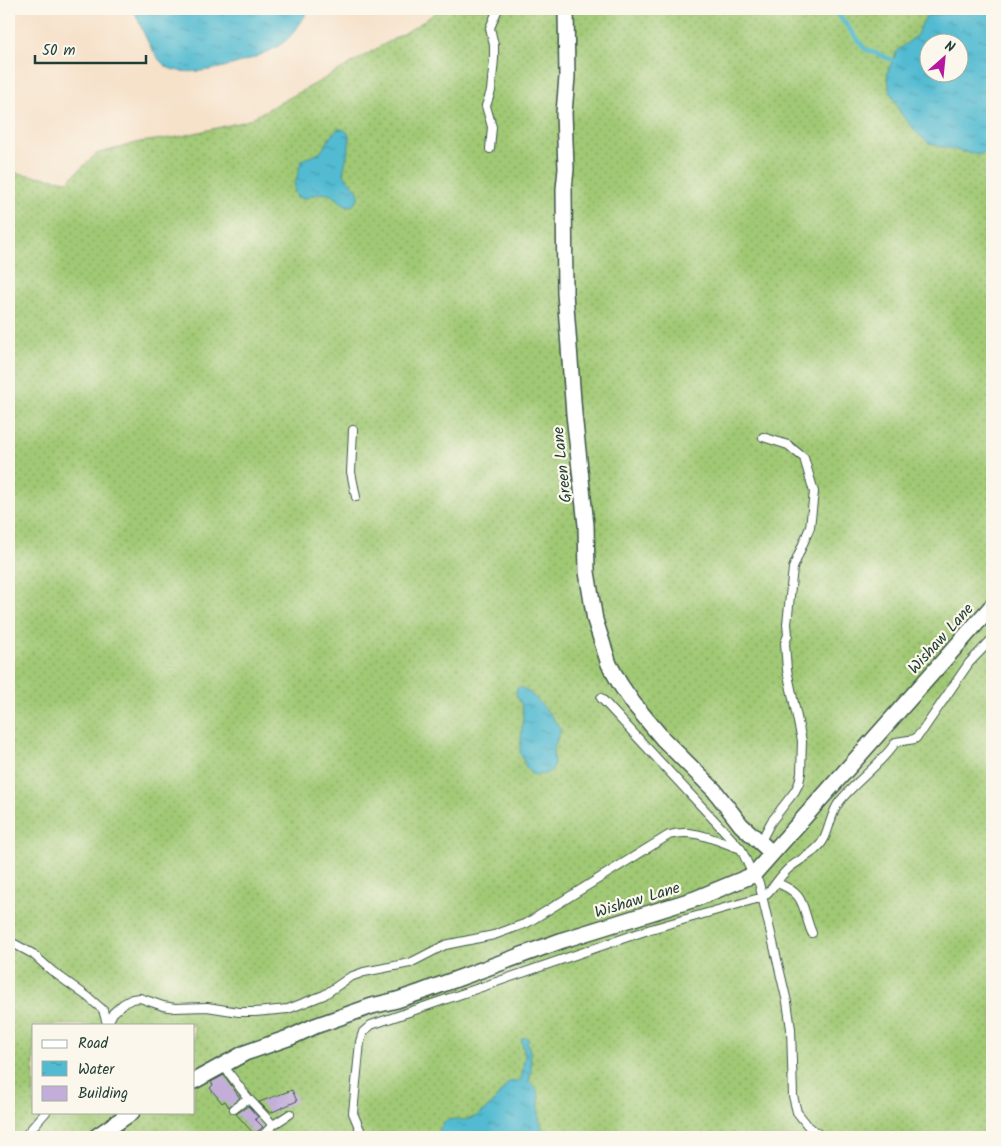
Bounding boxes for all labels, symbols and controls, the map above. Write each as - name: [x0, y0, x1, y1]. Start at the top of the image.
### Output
- scale bar: [35, 32, 146, 64]
- north arrow: [918, 32, 968, 82]
- text: N: [941, 35, 959, 59]
- text: 50 m: [42, 39, 76, 63]
- street label: Green Lane: [546, 426, 579, 504]
- street label: Wishaw Lane: [902, 598, 980, 680]
- street label: Wishaw Lane: [592, 876, 683, 925]
- legend: [32, 1024, 195, 1114]
- text: Road: [78, 1032, 109, 1056]
- text: Water: [78, 1058, 115, 1082]
- text: Building: [78, 1082, 128, 1106]

